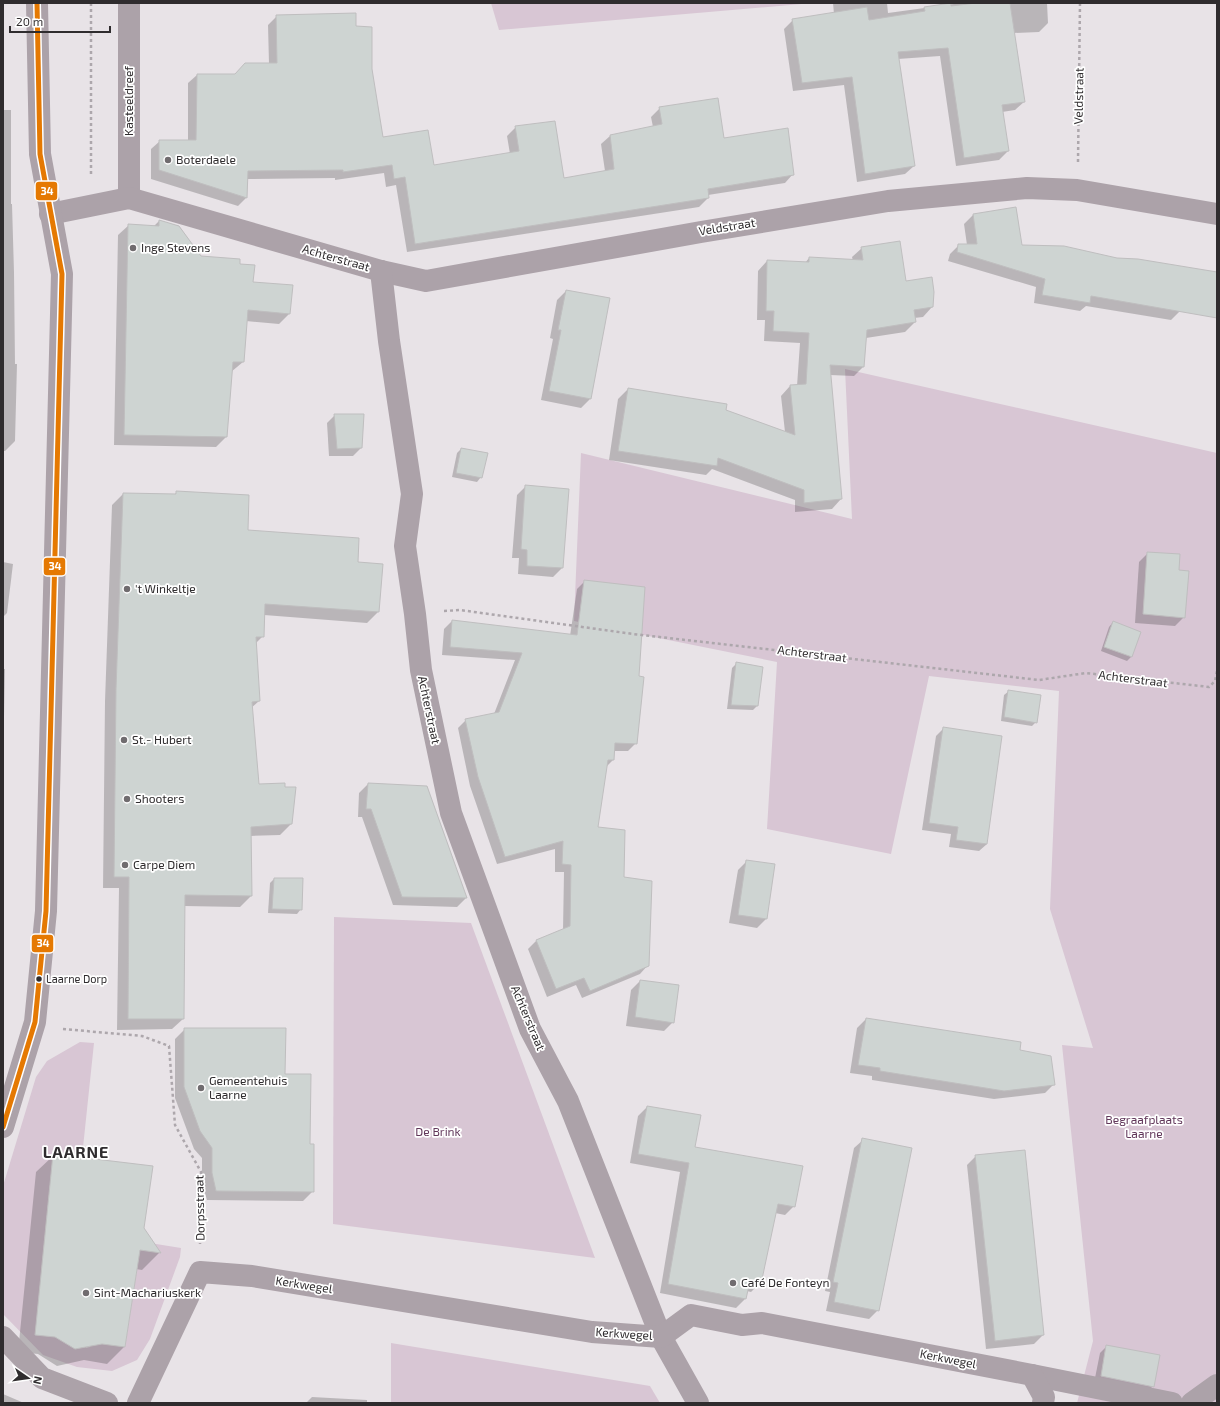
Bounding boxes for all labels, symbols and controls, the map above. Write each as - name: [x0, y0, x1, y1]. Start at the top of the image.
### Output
- scale bar: [10, 8, 110, 34]
- text: 20 m: [16, 14, 43, 28]
- street label: Kasteeldreef: [121, 66, 135, 136]
- street label: Veldstraat: [1071, 67, 1086, 125]
- place label: Boterdaele: [176, 152, 236, 166]
- marker: Boterdaele: [163, 155, 173, 165]
- line badge: 34: [35, 181, 58, 201]
- text: 34: [40, 184, 54, 197]
- street label: Veldstraat: [698, 215, 756, 237]
- place label: Inge Stevens: [141, 240, 210, 254]
- street label: Achterstraat: [301, 241, 372, 273]
- marker: Inge Stevens: [128, 243, 138, 253]
- line badge: 34: [43, 557, 66, 576]
- text: 34: [48, 559, 62, 572]
- place label: 't Winkeltje: [135, 581, 196, 596]
- marker: 't Winkeltje: [122, 584, 132, 594]
- street label: Achterstraat: [777, 642, 848, 664]
- street label: Achterstraat: [1098, 667, 1169, 689]
- street label: Achterstraat: [416, 674, 444, 746]
- place label: St.- Hubert: [132, 732, 192, 746]
- marker: St.- Hubert: [119, 735, 129, 745]
- place label: Shooters: [135, 791, 184, 805]
- marker: Shooters: [122, 794, 132, 804]
- place label: Carpe Diem: [133, 857, 195, 871]
- marker: Carpe Diem: [120, 860, 130, 870]
- line badge: 34: [31, 934, 54, 953]
- text: 34: [36, 936, 50, 949]
- place label: Laarne Dorp: [46, 972, 107, 985]
- marker: Laarne Dorp: [34, 974, 44, 984]
- street label: Achterstraat: [509, 983, 549, 1053]
- place label: Gemeentehuis Laarne: [209, 1073, 287, 1101]
- marker: Gemeentehuis Laarne: [196, 1083, 206, 1093]
- park label: Begraafplaats Laarne: [1105, 1112, 1183, 1140]
- park label: De Brink: [415, 1124, 461, 1138]
- district label: LAARNE: [43, 1142, 109, 1161]
- street label: Dorpsstraat: [191, 1175, 207, 1241]
- street label: Kerkwegel: [275, 1273, 334, 1295]
- place label: Café De Fonteyn: [741, 1275, 829, 1289]
- marker: Café De Fonteyn: [728, 1278, 738, 1288]
- place label: Sint-Machariuskerk: [94, 1285, 201, 1299]
- marker: Sint-Machariuskerk: [81, 1288, 91, 1298]
- street label: Kerkwegel: [595, 1324, 654, 1342]
- street label: Kerkwegel: [919, 1346, 978, 1370]
- north arrow: [8, 1358, 48, 1398]
- text: N: [31, 1375, 45, 1386]

